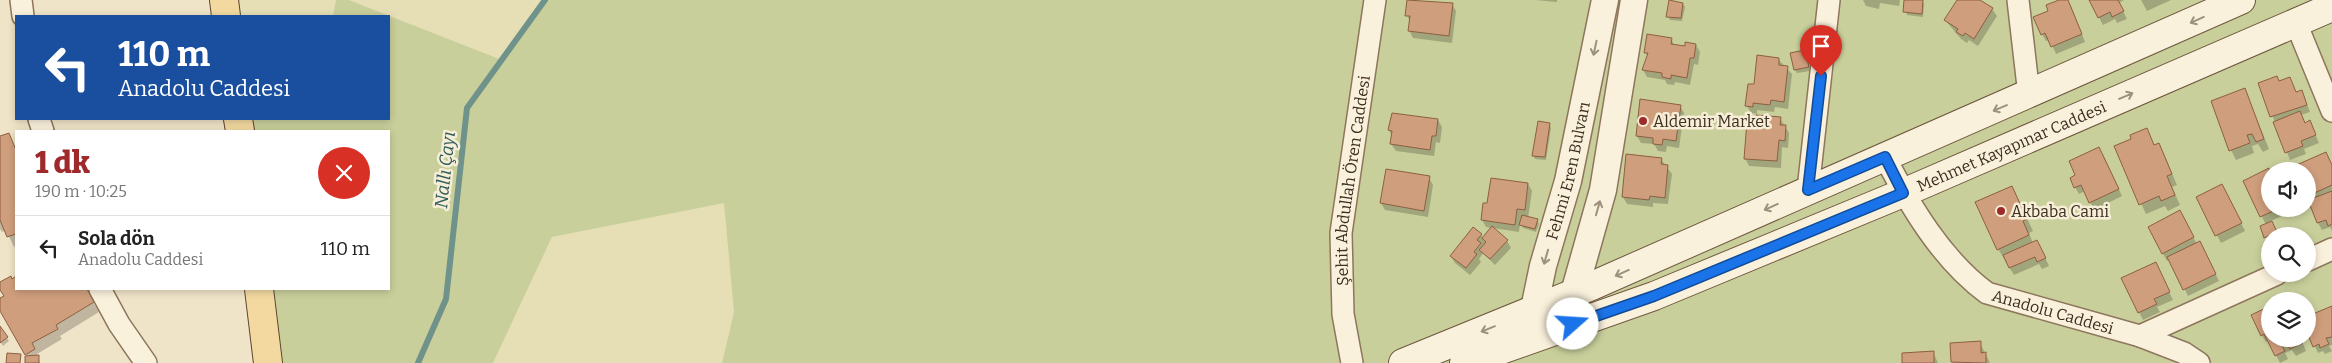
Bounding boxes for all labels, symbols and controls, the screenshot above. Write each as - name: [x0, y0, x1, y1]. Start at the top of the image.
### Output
- one-way arrow: [2190, 15, 2205, 25]
- pin: [1800, 25, 1842, 76]
- icon: arrive: [1807, 32, 1835, 60]
- text: 110 m: [118, 33, 210, 75]
- icon: left: [35, 35, 100, 100]
- one-way arrow: [1590, 39, 1599, 55]
- street label: Şehit Abdullah Ören Caddesi: [1332, 74, 1374, 286]
- text: Anadolu Caddesi: [118, 75, 290, 102]
- one-way arrow: [2118, 91, 2133, 101]
- street label: Mehmet Kayapınar Caddesi: [1914, 97, 2109, 196]
- street label: Fehmi Eren Bulvarı: [1542, 100, 1594, 242]
- one-way arrow: [1993, 104, 2008, 113]
- place label: Aldemir Market: [1653, 112, 1770, 131]
- marker: Aldemir Market: [1637, 115, 1649, 127]
- water label: Nallı Çayı: [430, 130, 460, 210]
- text: 1 dk: [35, 145, 90, 181]
- button: close: [318, 147, 370, 199]
- map controls: [2261, 162, 2316, 347]
- button: sound: [2261, 162, 2316, 217]
- text: 190 m · 10:25: [35, 182, 127, 201]
- one-way arrow: [1593, 201, 1603, 217]
- one-way arrow: [1764, 202, 1779, 212]
- place label: Akbaba Cami: [2011, 202, 2109, 221]
- marker: Akbaba Cami: [1995, 205, 2007, 217]
- text: Sola dön: [78, 227, 155, 250]
- button: search: [2261, 227, 2316, 282]
- icon: left: [35, 234, 63, 262]
- text: 110 m: [320, 237, 370, 260]
- one-way arrow: [1540, 248, 1550, 264]
- text: Anadolu Caddesi: [78, 250, 203, 269]
- one-way arrow: [1615, 268, 1630, 278]
- street label: Anadolu Caddesi: [1990, 286, 2116, 338]
- button: layers: [2261, 292, 2316, 347]
- position arrow: [1546, 297, 1598, 349]
- one-way arrow: [1481, 324, 1496, 334]

